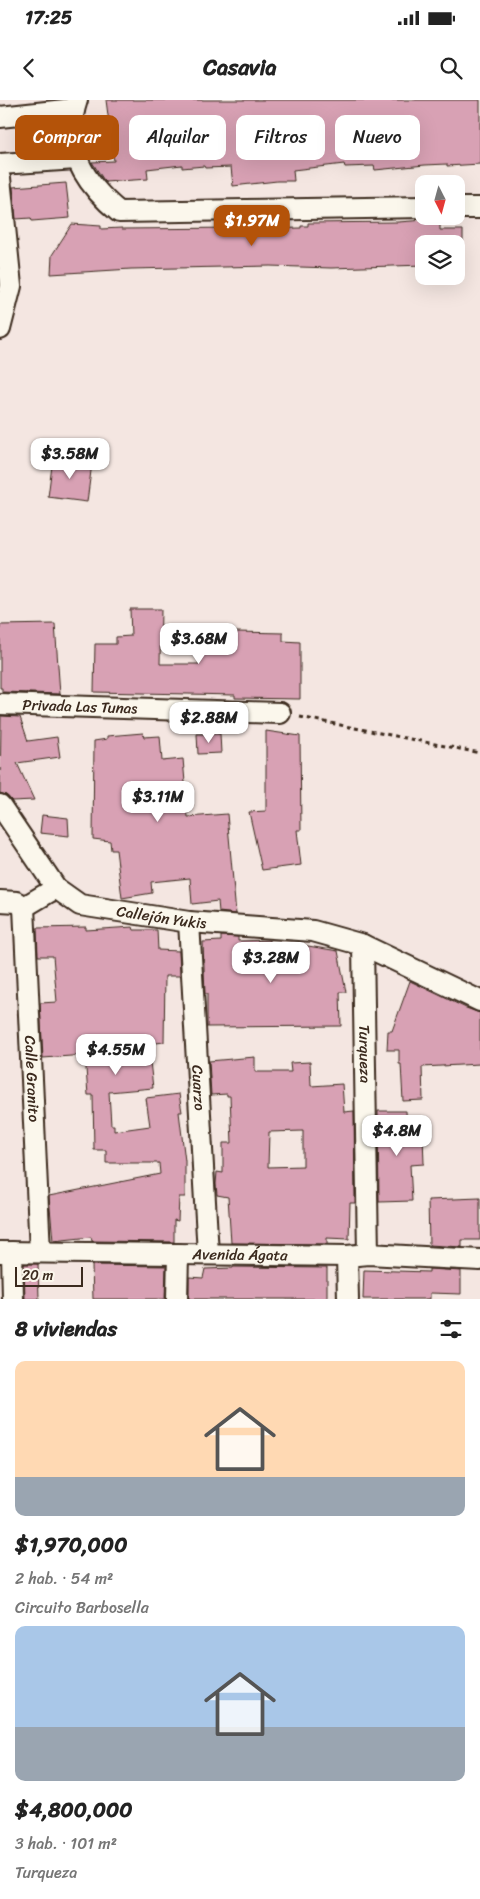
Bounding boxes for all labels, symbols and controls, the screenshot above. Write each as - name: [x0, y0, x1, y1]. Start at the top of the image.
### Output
- text: 17:25: [25, 1, 72, 34]
- text: Casavia: [203, 48, 277, 87]
- icon: back: [15, 54, 43, 82]
- icon: search: [437, 54, 465, 82]
- chip: Comprar: [15, 115, 119, 160]
- chip: Alquilar: [129, 115, 226, 160]
- chip: Filtros: [236, 115, 325, 160]
- chip: Nuevo: [335, 115, 420, 160]
- north arrow: [415, 175, 465, 225]
- map controls: [415, 175, 465, 285]
- pin: $1.97M: [211, 204, 293, 247]
- text: $1.97M: [225, 206, 279, 235]
- button: layers: [415, 235, 465, 285]
- pin: $3.58M: [29, 438, 111, 480]
- text: $3.58M: [42, 439, 98, 468]
- pin: $3.68M: [158, 622, 240, 665]
- text: $3.68M: [171, 624, 227, 653]
- street label: Privada Las Tunas: [22, 692, 139, 721]
- pin: $2.88M: [168, 702, 250, 744]
- text: $2.88M: [180, 703, 238, 732]
- pin: $3.11M: [117, 780, 199, 823]
- text: $3.11M: [132, 782, 184, 811]
- street label: Callejón Yukis: [115, 898, 208, 936]
- pin: $3.28M: [230, 942, 312, 984]
- text: $3.28M: [243, 943, 299, 972]
- street label: Turqueza: [351, 1025, 378, 1084]
- pin: $4.55M: [75, 1034, 157, 1076]
- street label: Calle Granito: [17, 1035, 47, 1123]
- text: $4.55M: [87, 1035, 145, 1064]
- street label: Cuarzo: [184, 1064, 213, 1112]
- pin: $4.8M: [362, 1114, 432, 1157]
- text: $4.8M: [373, 1116, 421, 1145]
- street label: Avenida Ágata: [191, 1241, 288, 1268]
- text: 20 m: [22, 1263, 53, 1288]
- scale bar: [15, 1264, 82, 1287]
- text: 8 viviendas: [15, 1310, 117, 1348]
- icon: filters: [437, 1315, 465, 1343]
- icon: home: [195, 1394, 285, 1484]
- text: $1,970,000: [15, 1526, 127, 1564]
- text: 2 hab. · 54 m²: [15, 1564, 113, 1593]
- text: Circuito Barbosella: [15, 1593, 149, 1622]
- icon: home: [195, 1659, 285, 1749]
- text: $4,800,000: [15, 1791, 133, 1829]
- text: 3 hab. · 101 m²: [15, 1829, 117, 1858]
- text: Turqueza: [15, 1858, 77, 1887]

